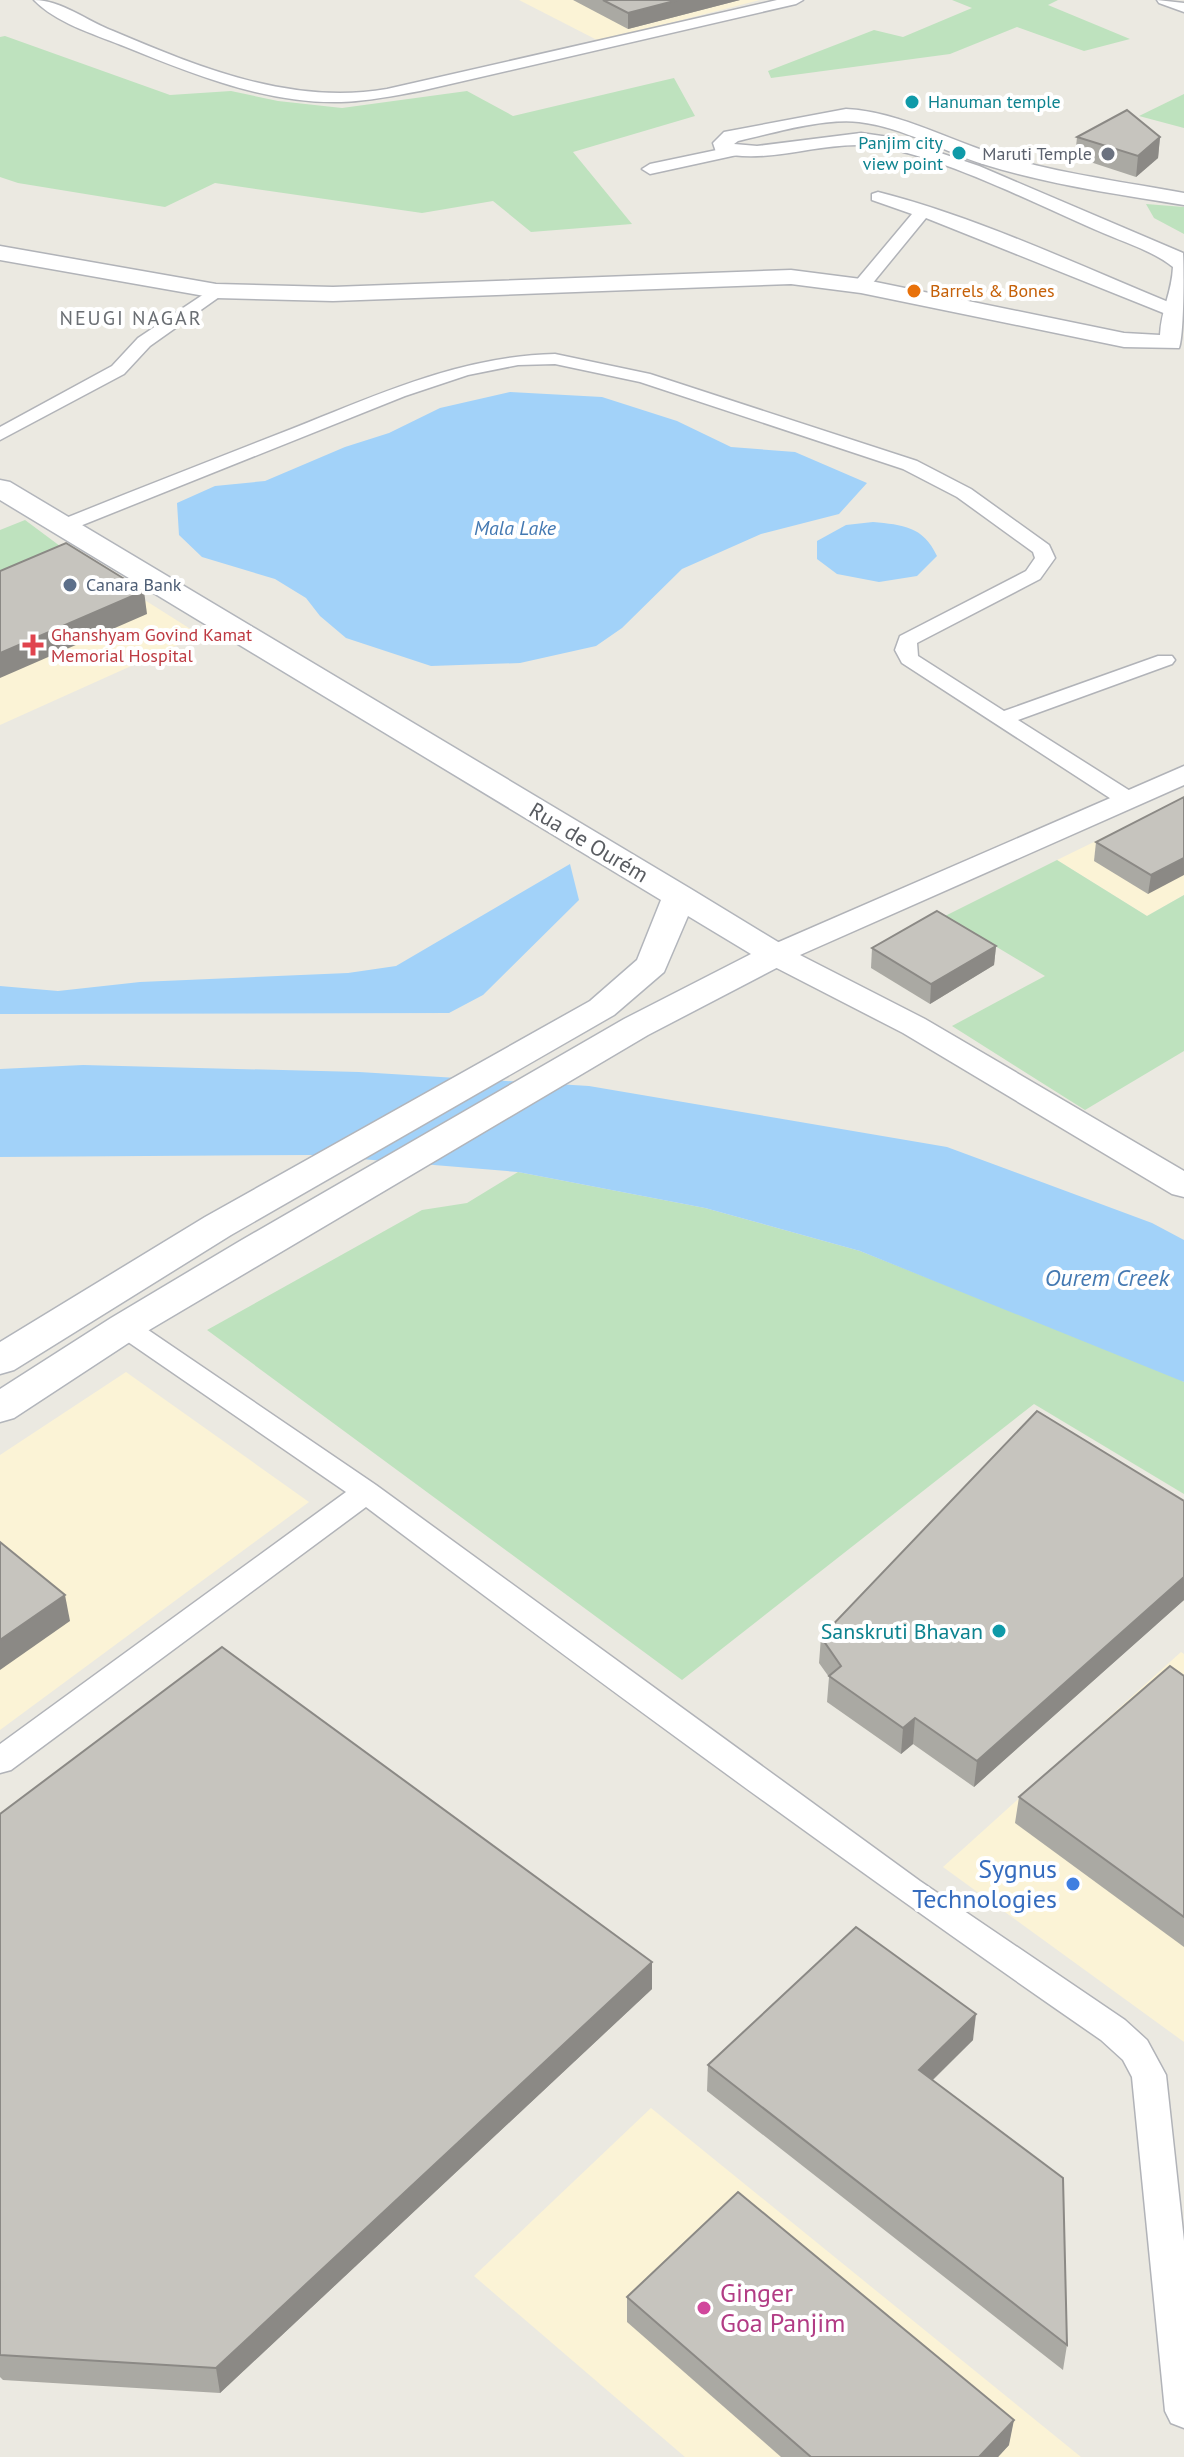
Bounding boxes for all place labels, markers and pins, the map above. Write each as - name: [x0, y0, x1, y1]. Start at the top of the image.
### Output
- place label: Hanuman temple: [928, 90, 1061, 113]
- marker: Hanuman temple: [903, 93, 921, 111]
- place label: Panjim city view point: [858, 131, 944, 175]
- place label: Maruti Temple: [982, 142, 1092, 165]
- marker: Panjim city view point: [950, 144, 968, 162]
- marker: Maruti Temple: [1099, 145, 1117, 163]
- place label: Barrels & Bones: [930, 279, 1055, 302]
- marker: Barrels & Bones: [905, 282, 923, 300]
- place label: Canara Bank: [86, 573, 182, 596]
- marker: Canara Bank: [61, 576, 79, 594]
- place label: Ghanshyam Govind Kamat Memorial Hospital: [51, 623, 252, 667]
- marker: Ghanshyam Govind Kamat Memorial Hospital: [22, 634, 44, 656]
- place label: Sanskruti Bhavan: [821, 1617, 983, 1645]
- marker: Sanskruti Bhavan: [990, 1622, 1008, 1640]
- place label: Sygnus Technologies: [912, 1852, 1057, 1915]
- marker: Sygnus Technologies: [1064, 1875, 1082, 1893]
- place label: Ginger Goa Panjim: [720, 2276, 845, 2339]
- marker: Ginger Goa Panjim: [695, 2299, 713, 2317]

